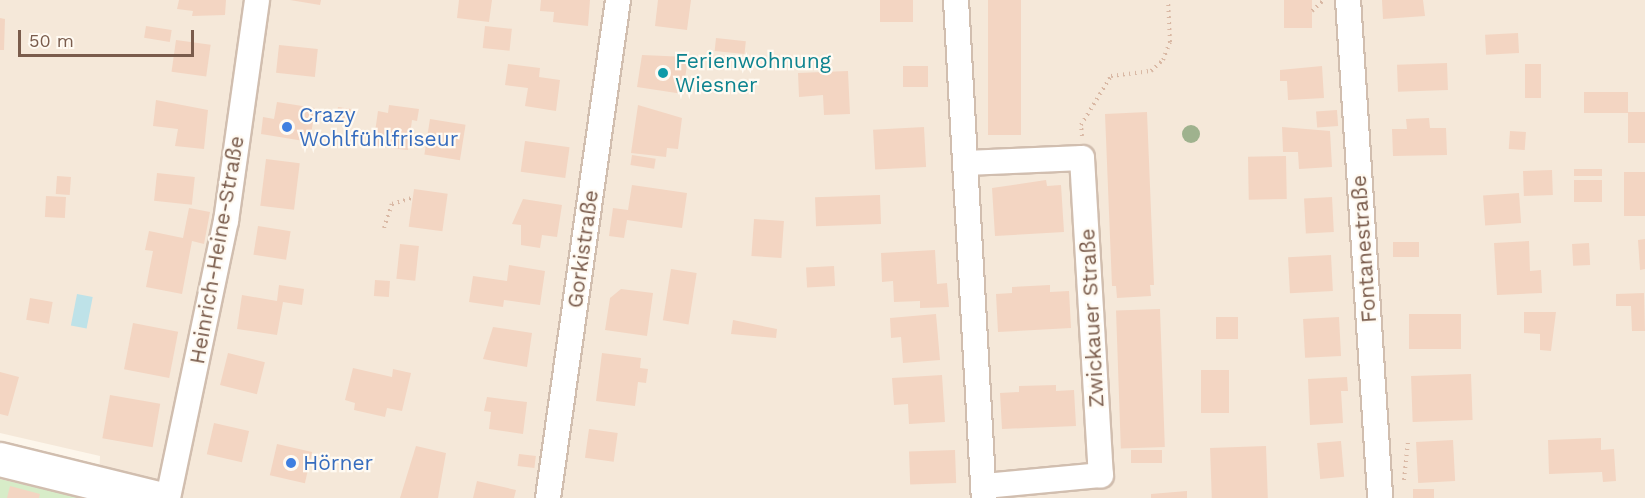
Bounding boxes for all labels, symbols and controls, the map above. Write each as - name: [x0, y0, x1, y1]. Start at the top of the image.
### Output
- scale bar: [21, 18, 196, 56]
- text: 50 m: [29, 30, 74, 51]
- place label: Ferienwohnung Wiesner: [675, 48, 831, 98]
- marker: Ferienwohnung Wiesner: [656, 66, 670, 80]
- place label: Crazy Wohlfühlfriseur: [299, 102, 458, 152]
- marker: Crazy Wohlfühlfriseur: [280, 120, 294, 134]
- street label: Heinrich-Heine-Straße: [185, 134, 249, 366]
- street label: Fontanestraße: [1346, 174, 1382, 324]
- street label: Gorkistraße: [562, 188, 604, 310]
- street label: Zwickauer Straße: [1075, 228, 1109, 408]
- place label: Hörner: [303, 450, 373, 476]
- marker: Hörner: [284, 456, 298, 470]

